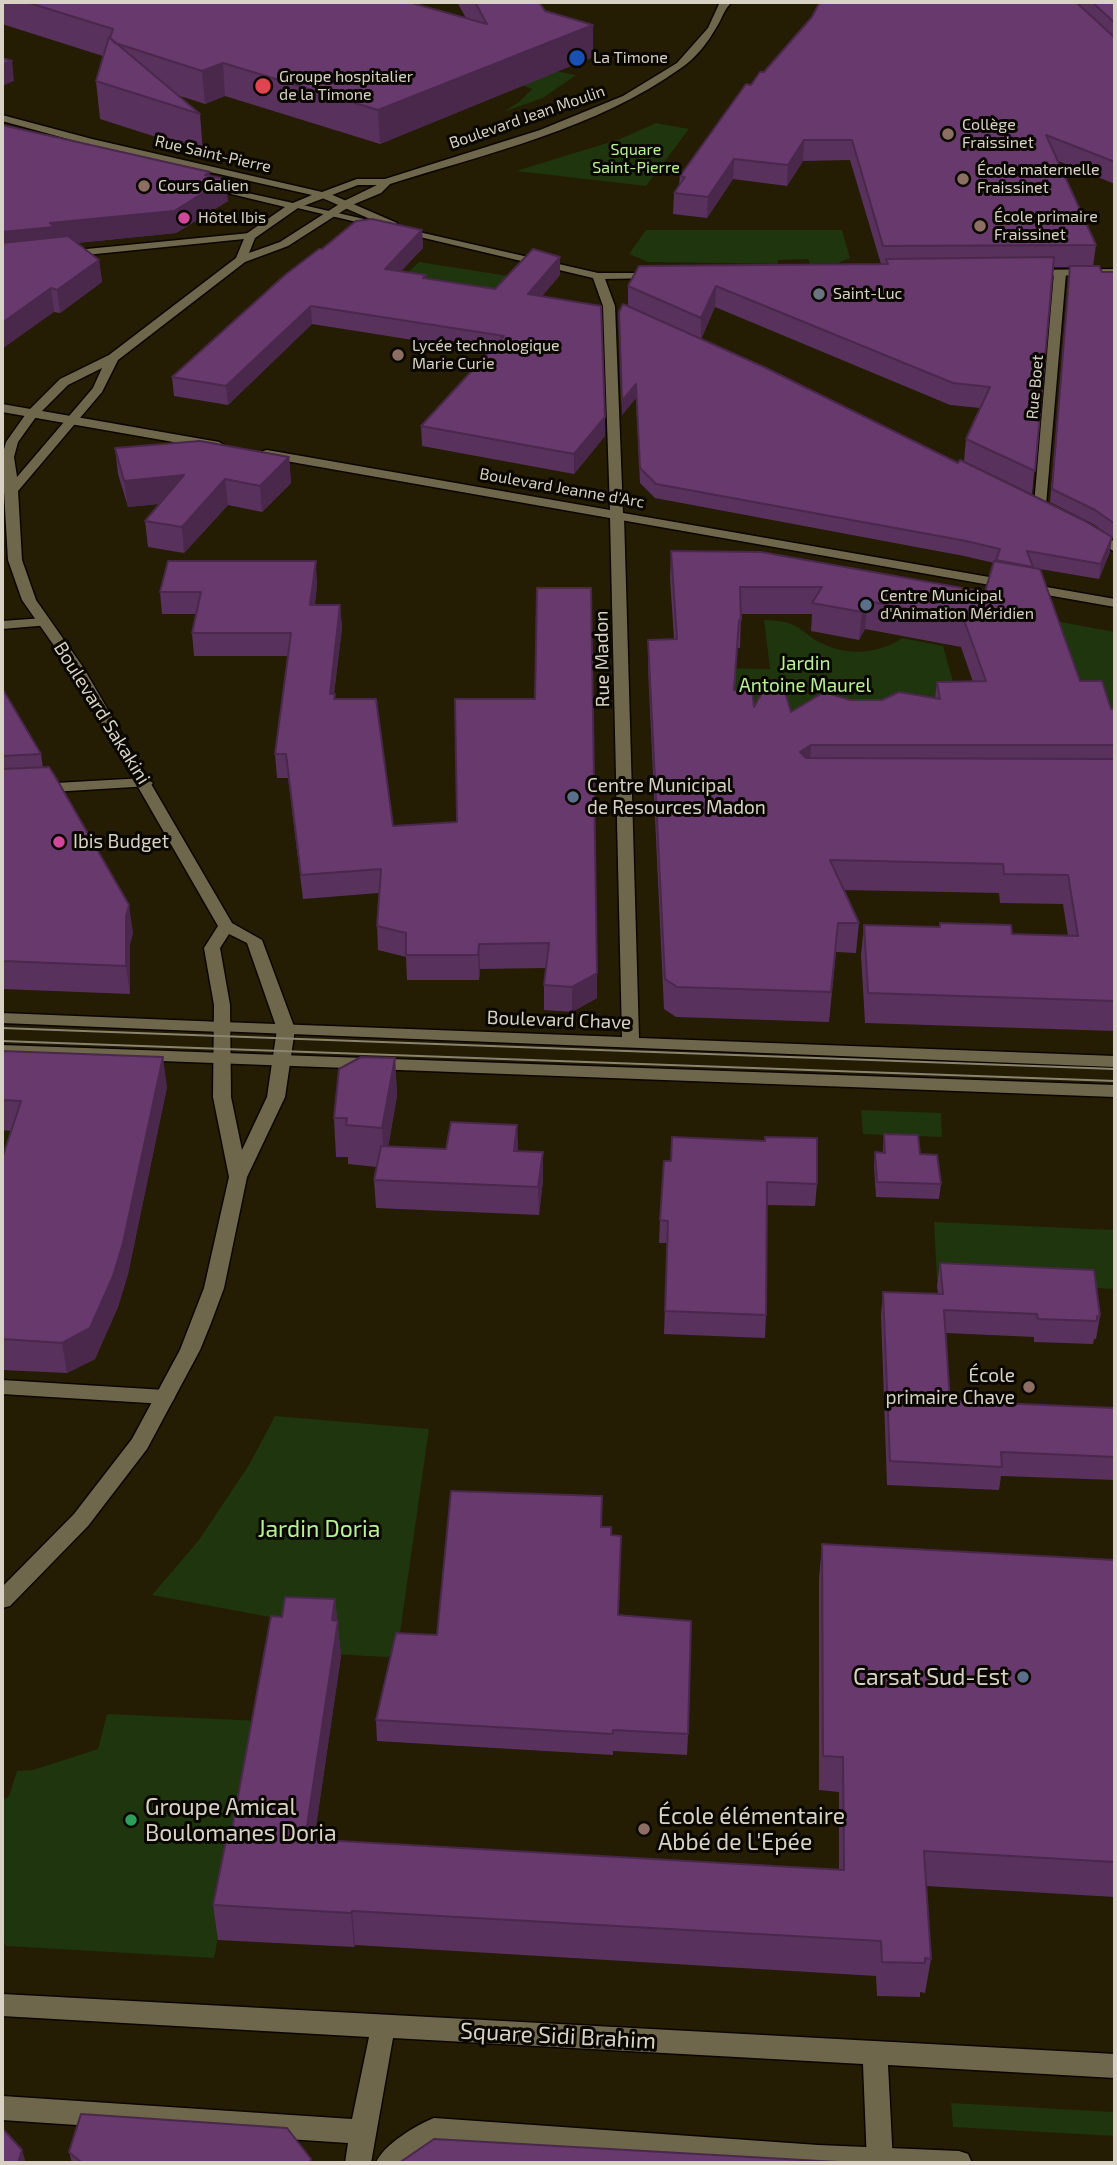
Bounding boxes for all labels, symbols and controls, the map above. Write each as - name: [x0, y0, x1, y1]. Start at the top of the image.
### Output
- marker: La Timone: [567, 48, 587, 68]
- place label: La Timone: [593, 48, 668, 68]
- place label: Groupe hospitalier de la Timone: [279, 67, 413, 105]
- marker: Groupe hospitalier de la Timone: [253, 76, 273, 96]
- street label: Boulevard Jean Moulin: [447, 81, 607, 153]
- place label: Collège Fraissinet: [962, 115, 1034, 153]
- marker: Collège Fraissinet: [940, 126, 956, 142]
- street label: Rue Saint-Pierre: [153, 131, 273, 177]
- park label: Square Saint-Pierre: [592, 140, 680, 178]
- place label: École maternelle Fraissinet: [977, 160, 1100, 198]
- marker: École maternelle Fraissinet: [955, 171, 971, 187]
- place label: Cours Galien: [158, 176, 249, 196]
- marker: Cours Galien: [136, 178, 152, 194]
- place label: École primaire Fraissinet: [994, 207, 1098, 245]
- place label: Hôtel Ibis: [198, 208, 266, 228]
- marker: Hôtel Ibis: [176, 210, 192, 226]
- marker: École primaire Fraissinet: [972, 218, 988, 234]
- place label: Saint-Luc: [833, 284, 902, 304]
- marker: Saint-Luc: [811, 286, 827, 302]
- place label: Lycée technologique Marie Curie: [412, 336, 560, 374]
- marker: Lycée technologique Marie Curie: [390, 347, 406, 363]
- street label: Rue Boet: [1023, 354, 1047, 420]
- street label: Boulevard Jeanne d'Arc: [478, 464, 646, 512]
- place label: Centre Municipal d'Animation Méridien: [880, 586, 1034, 624]
- marker: Centre Municipal d'Animation Méridien: [858, 597, 874, 613]
- street label: Rue Madon: [590, 610, 614, 708]
- street label: Boulevard Sakakini: [49, 638, 155, 788]
- park label: Jardin Antoine Maurel: [739, 653, 871, 697]
- place label: Centre Municipal de Resources Madon: [587, 775, 766, 819]
- marker: Centre Municipal de Resources Madon: [565, 789, 581, 805]
- place label: Ibis Budget: [73, 831, 169, 853]
- marker: Ibis Budget: [51, 834, 67, 850]
- street label: Boulevard Chave: [486, 1006, 632, 1034]
- place label: École primaire Chave: [886, 1365, 1015, 1409]
- marker: École primaire Chave: [1021, 1379, 1037, 1395]
- park label: Jardin Doria: [258, 1515, 380, 1543]
- place label: Carsat Sud-Est: [853, 1663, 1009, 1691]
- marker: Carsat Sud-Est: [1015, 1669, 1031, 1685]
- place label: Groupe Amical Boulomanes Doria: [145, 1793, 337, 1847]
- place label: École élémentaire Abbé de L'Epée: [658, 1802, 845, 1856]
- marker: Groupe Amical Boulomanes Doria: [123, 1812, 139, 1828]
- marker: École élémentaire Abbé de L'Epée: [636, 1821, 652, 1837]
- street label: Square Sidi Brahim: [459, 2017, 657, 2055]

